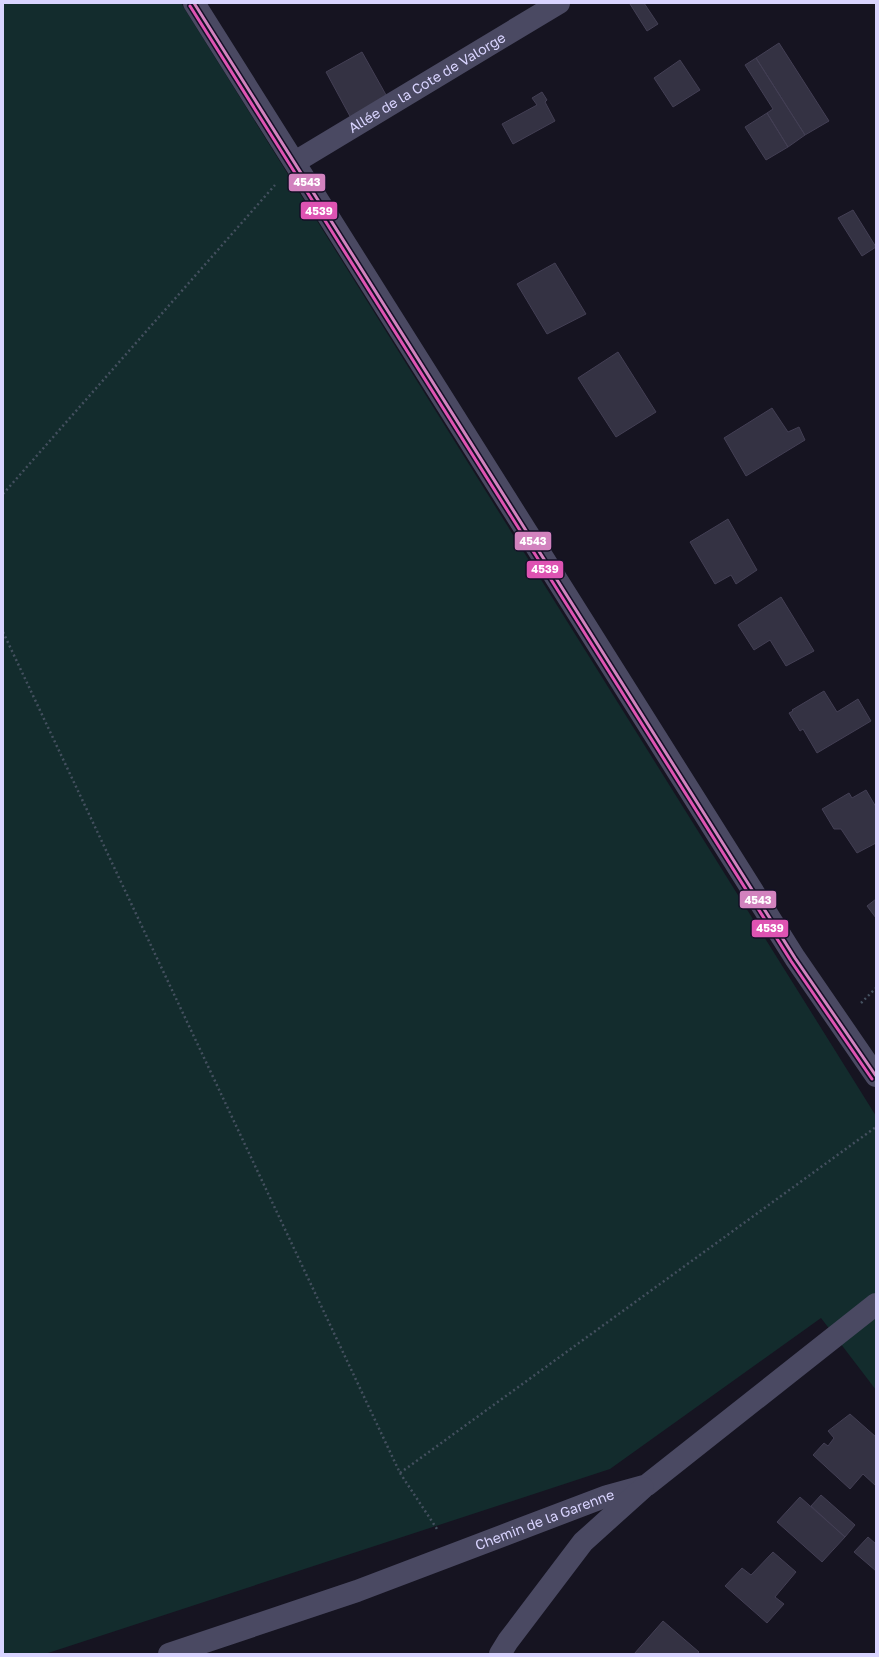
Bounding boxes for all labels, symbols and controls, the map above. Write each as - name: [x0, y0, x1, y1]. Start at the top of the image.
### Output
- street label: Allée de la Cote de Valorge: [345, 28, 508, 136]
- line badge: 4543: [288, 173, 326, 192]
- text: 4543: [293, 175, 321, 188]
- line badge: 4539: [300, 201, 338, 220]
- text: 4539: [305, 204, 333, 217]
- line badge: 4543: [514, 531, 552, 551]
- text: 4543: [519, 534, 547, 547]
- line badge: 4539: [526, 560, 564, 579]
- text: 4539: [531, 562, 559, 575]
- line badge: 4543: [739, 890, 777, 909]
- text: 4543: [744, 893, 772, 906]
- line badge: 4539: [751, 919, 789, 938]
- text: 4539: [756, 921, 784, 934]
- street label: Chemin de la Garenne: [473, 1485, 616, 1553]

